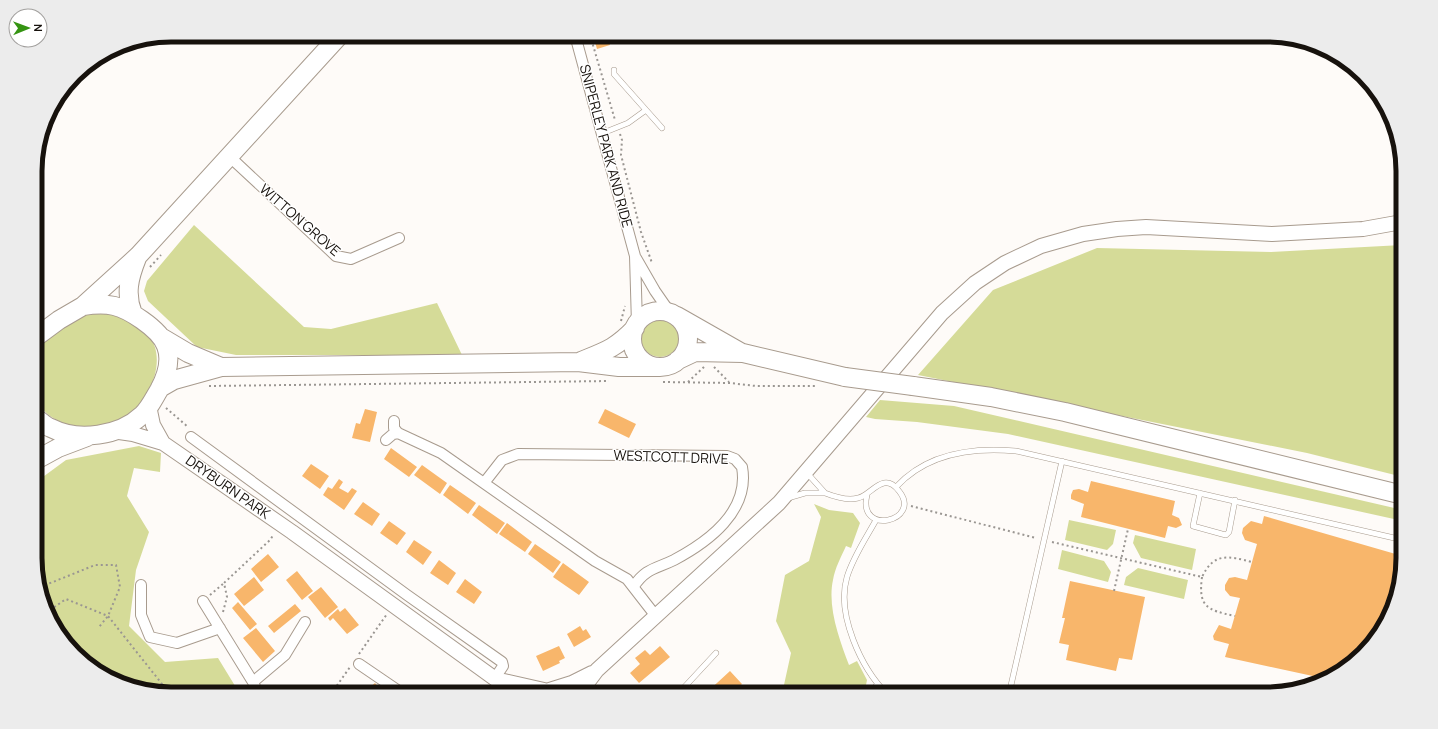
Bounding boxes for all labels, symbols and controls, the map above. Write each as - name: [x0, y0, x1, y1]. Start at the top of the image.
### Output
- north arrow: [8, 8, 48, 48]
- text: N: [31, 24, 46, 32]
- street label: SNIPERLEY PARK AND RIDE: [576, 62, 637, 230]
- street label: WITTON GROVE: [256, 179, 345, 260]
- street label: WESTCOTT DRIVE: [613, 445, 729, 468]
- street label: DRYBURN PARK: [182, 450, 275, 523]

